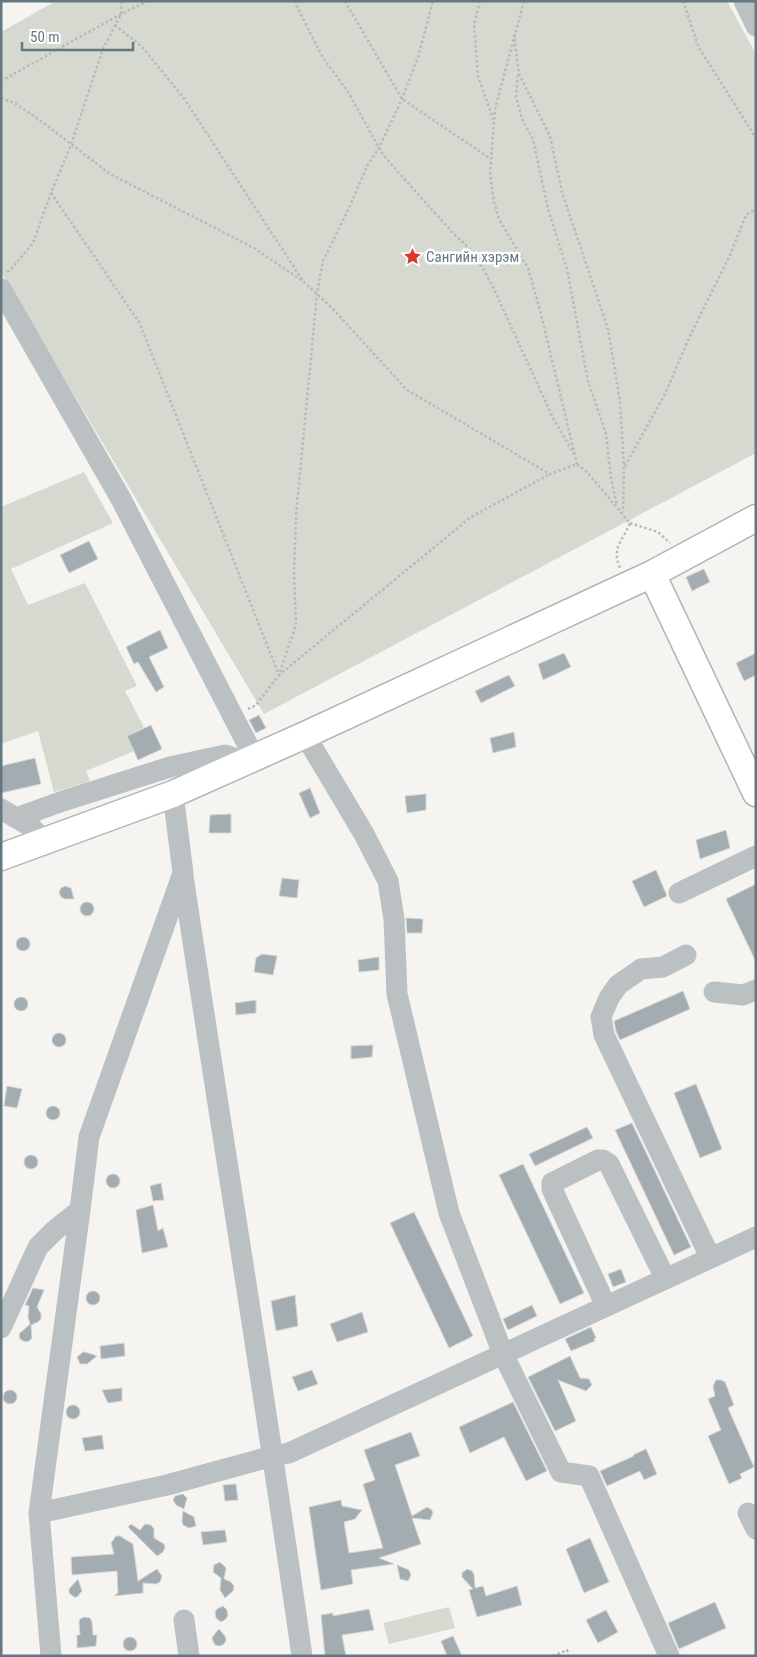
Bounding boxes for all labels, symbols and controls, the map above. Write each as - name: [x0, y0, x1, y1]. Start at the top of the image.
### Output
- scale bar: [22, 20, 134, 52]
- text: 50 m: [30, 28, 60, 46]
- place icon: Сангийн хэрэм: [402, 247, 422, 267]
- place label: Сангийн хэрэм: [426, 248, 519, 266]

